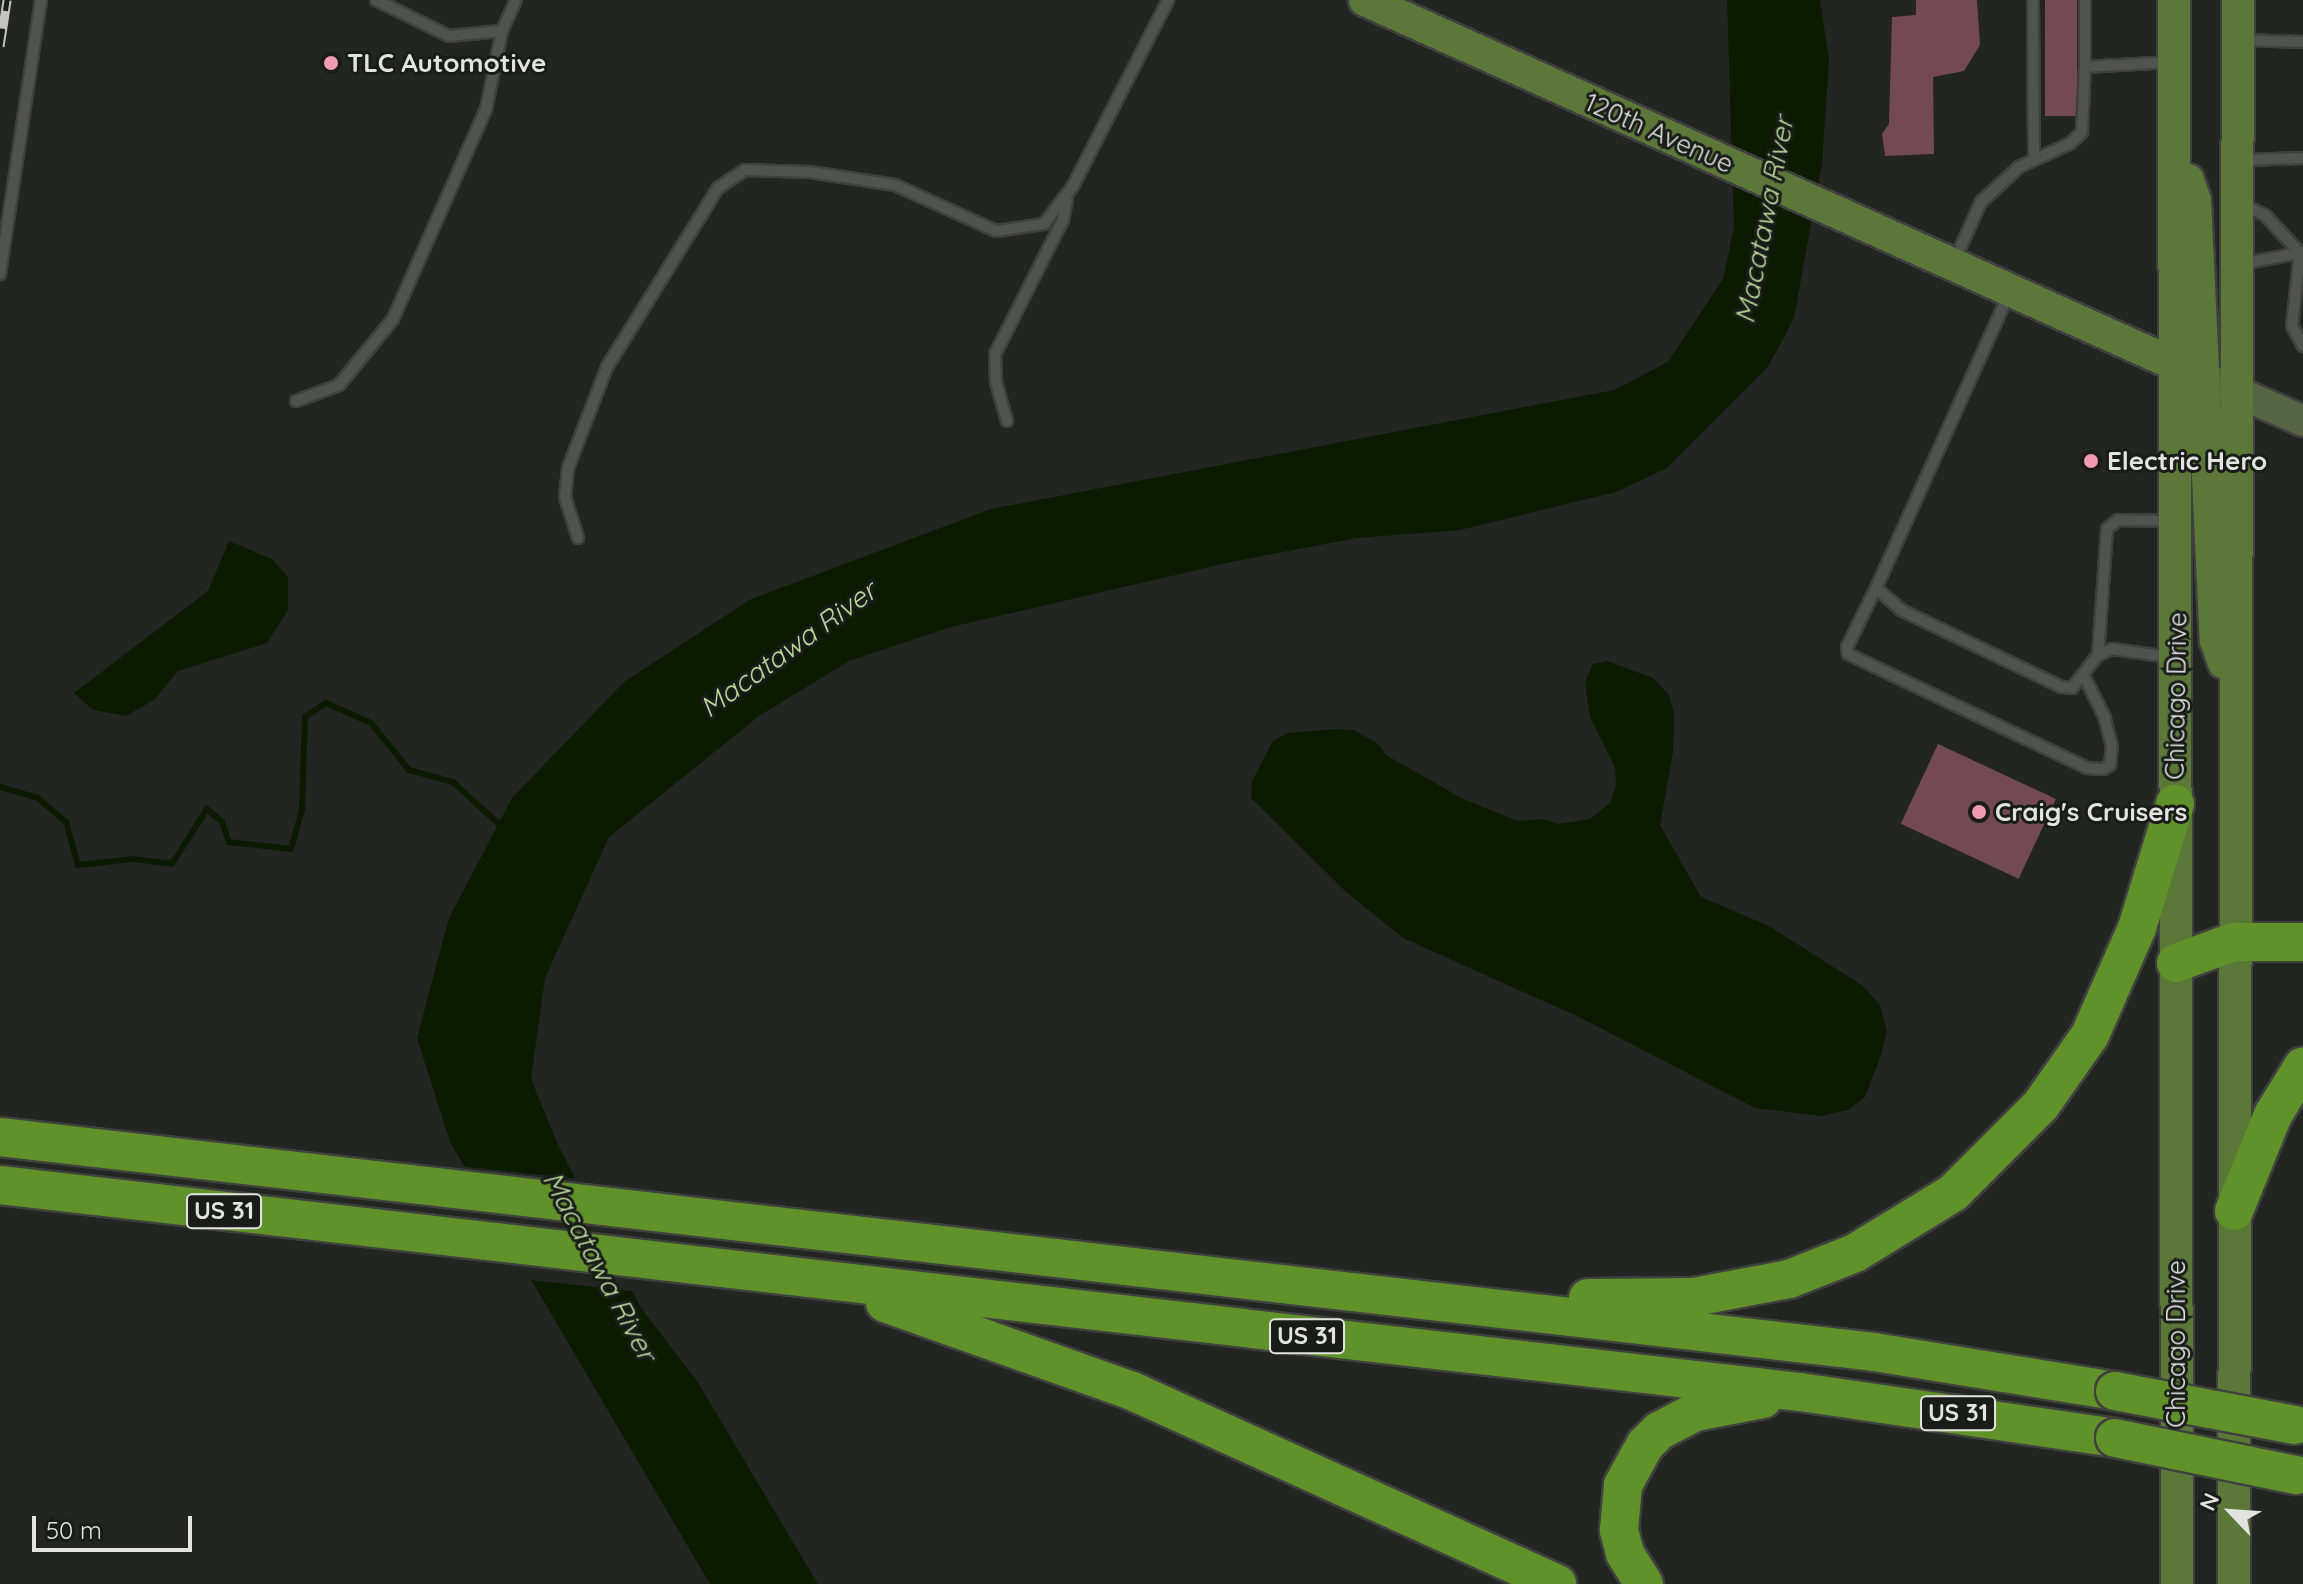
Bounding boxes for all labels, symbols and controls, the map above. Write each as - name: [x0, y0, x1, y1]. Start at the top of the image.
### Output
- place label: TLC Automotive: [347, 47, 546, 79]
- marker: TLC Automotive: [322, 54, 340, 72]
- street label: 120th Avenue: [1580, 86, 1738, 180]
- water label: Macatawa River: [1728, 114, 1800, 326]
- place label: Electric Hero: [2107, 445, 2267, 477]
- marker: Electric Hero: [2082, 452, 2100, 470]
- water label: Macatawa River: [693, 574, 883, 724]
- street label: Chicago Drive: [2159, 612, 2193, 780]
- place label: Craig's Cruisers: [1995, 796, 2187, 828]
- marker: Craig's Cruisers: [1970, 803, 1988, 821]
- water label: Macatawa River: [536, 1166, 664, 1366]
- road number: US 31: [186, 1191, 262, 1231]
- street label: Chicago Drive: [2160, 1260, 2192, 1428]
- road number: US 31: [1269, 1316, 1345, 1356]
- road number: US 31: [1920, 1393, 1996, 1433]
- north arrow: [2191, 1472, 2271, 1552]
- text: N: [2193, 1489, 2225, 1515]
- scale bar: [36, 1500, 196, 1550]
- text: 50 m: [46, 1515, 102, 1545]

